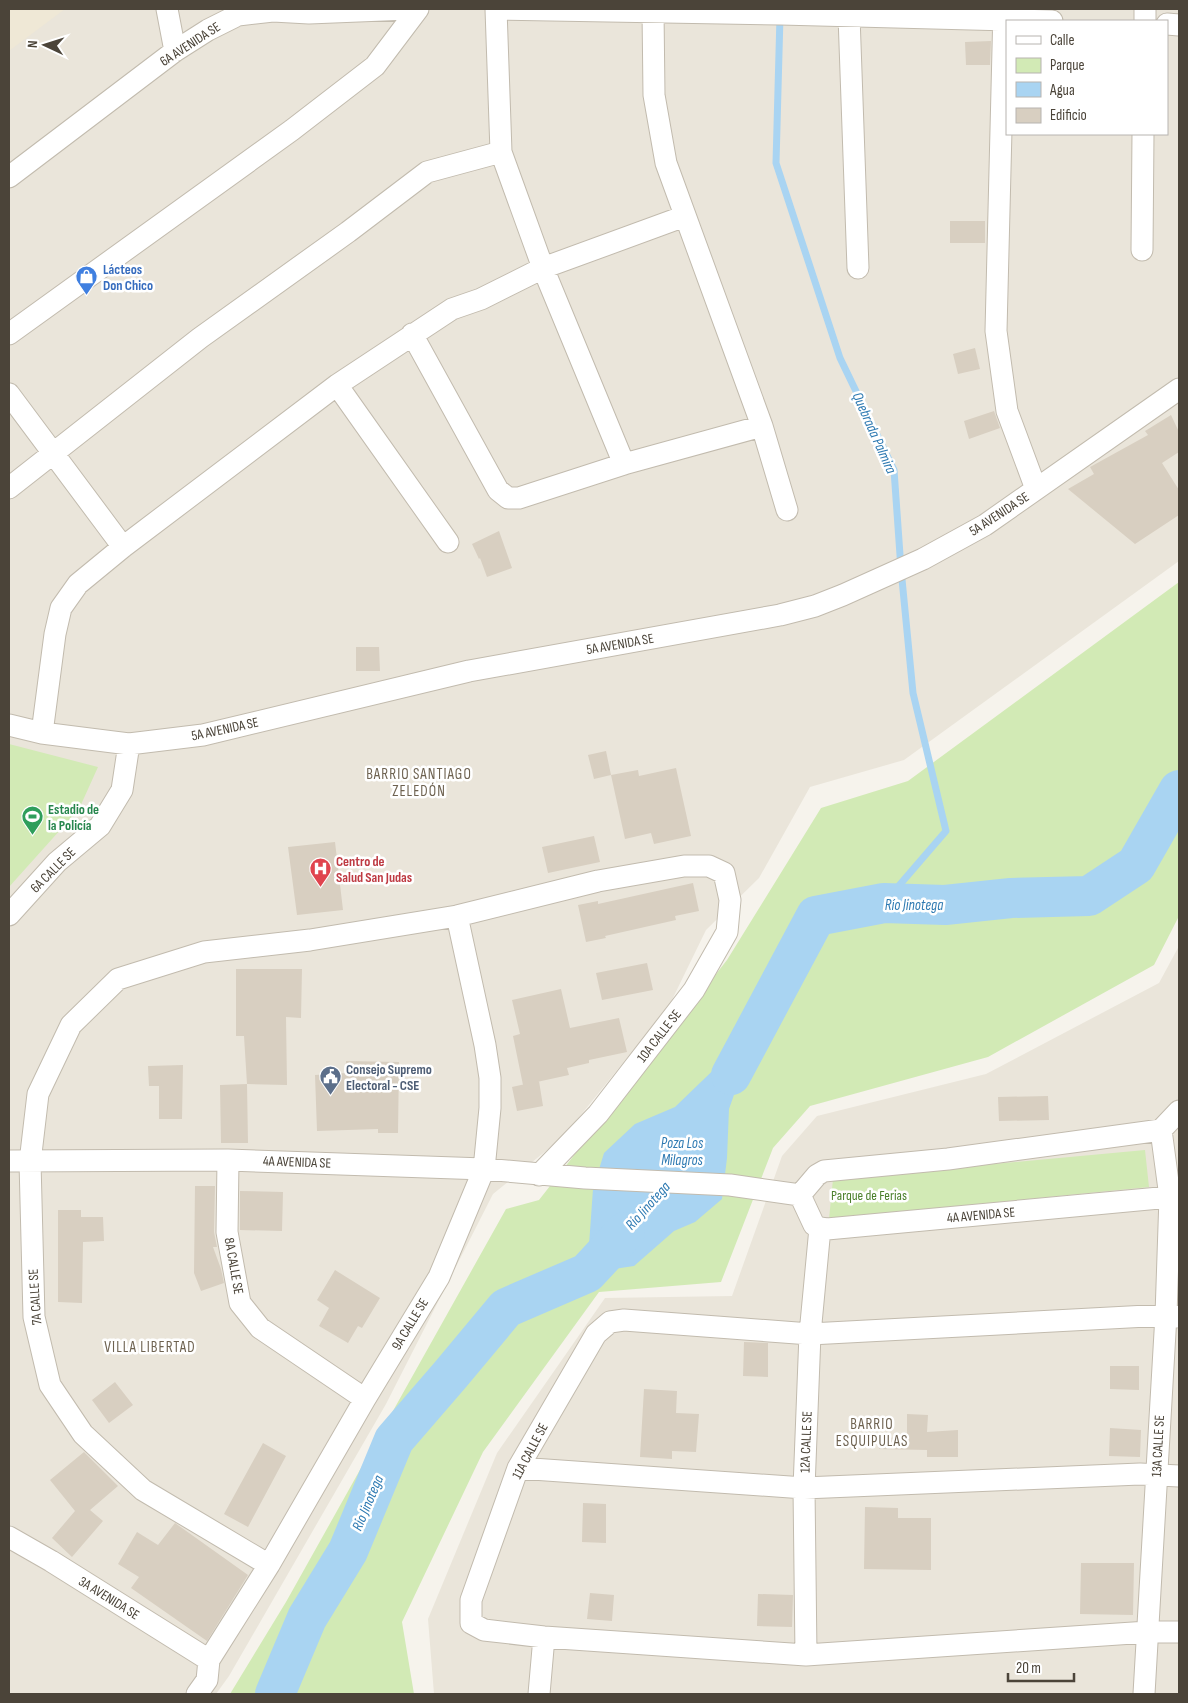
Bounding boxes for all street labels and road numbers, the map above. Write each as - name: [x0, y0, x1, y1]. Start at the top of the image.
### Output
- street label: 6A AVENIDA SE: [157, 18, 224, 70]
- street label: 5A AVENIDA SE: [966, 488, 1032, 540]
- street label: 5A AVENIDA SE: [585, 630, 655, 658]
- street label: 5A AVENIDA SE: [190, 714, 260, 744]
- street label: 6A CALLE SE: [27, 844, 79, 896]
- street label: 10A CALLE SE: [633, 1006, 685, 1066]
- street label: 4A AVENIDA SE: [263, 1152, 332, 1172]
- street label: 4A AVENIDA SE: [946, 1204, 1016, 1226]
- street label: 8A CALLE SE: [221, 1236, 247, 1296]
- street label: 7A CALLE SE: [25, 1268, 45, 1326]
- street label: 9A CALLE SE: [388, 1295, 432, 1353]
- street label: 12A CALLE SE: [796, 1411, 816, 1473]
- street label: 13A CALLE SE: [1148, 1414, 1168, 1477]
- street label: 11A CALLE SE: [508, 1420, 552, 1482]
- street label: 3A AVENIDA SE: [75, 1573, 143, 1623]

